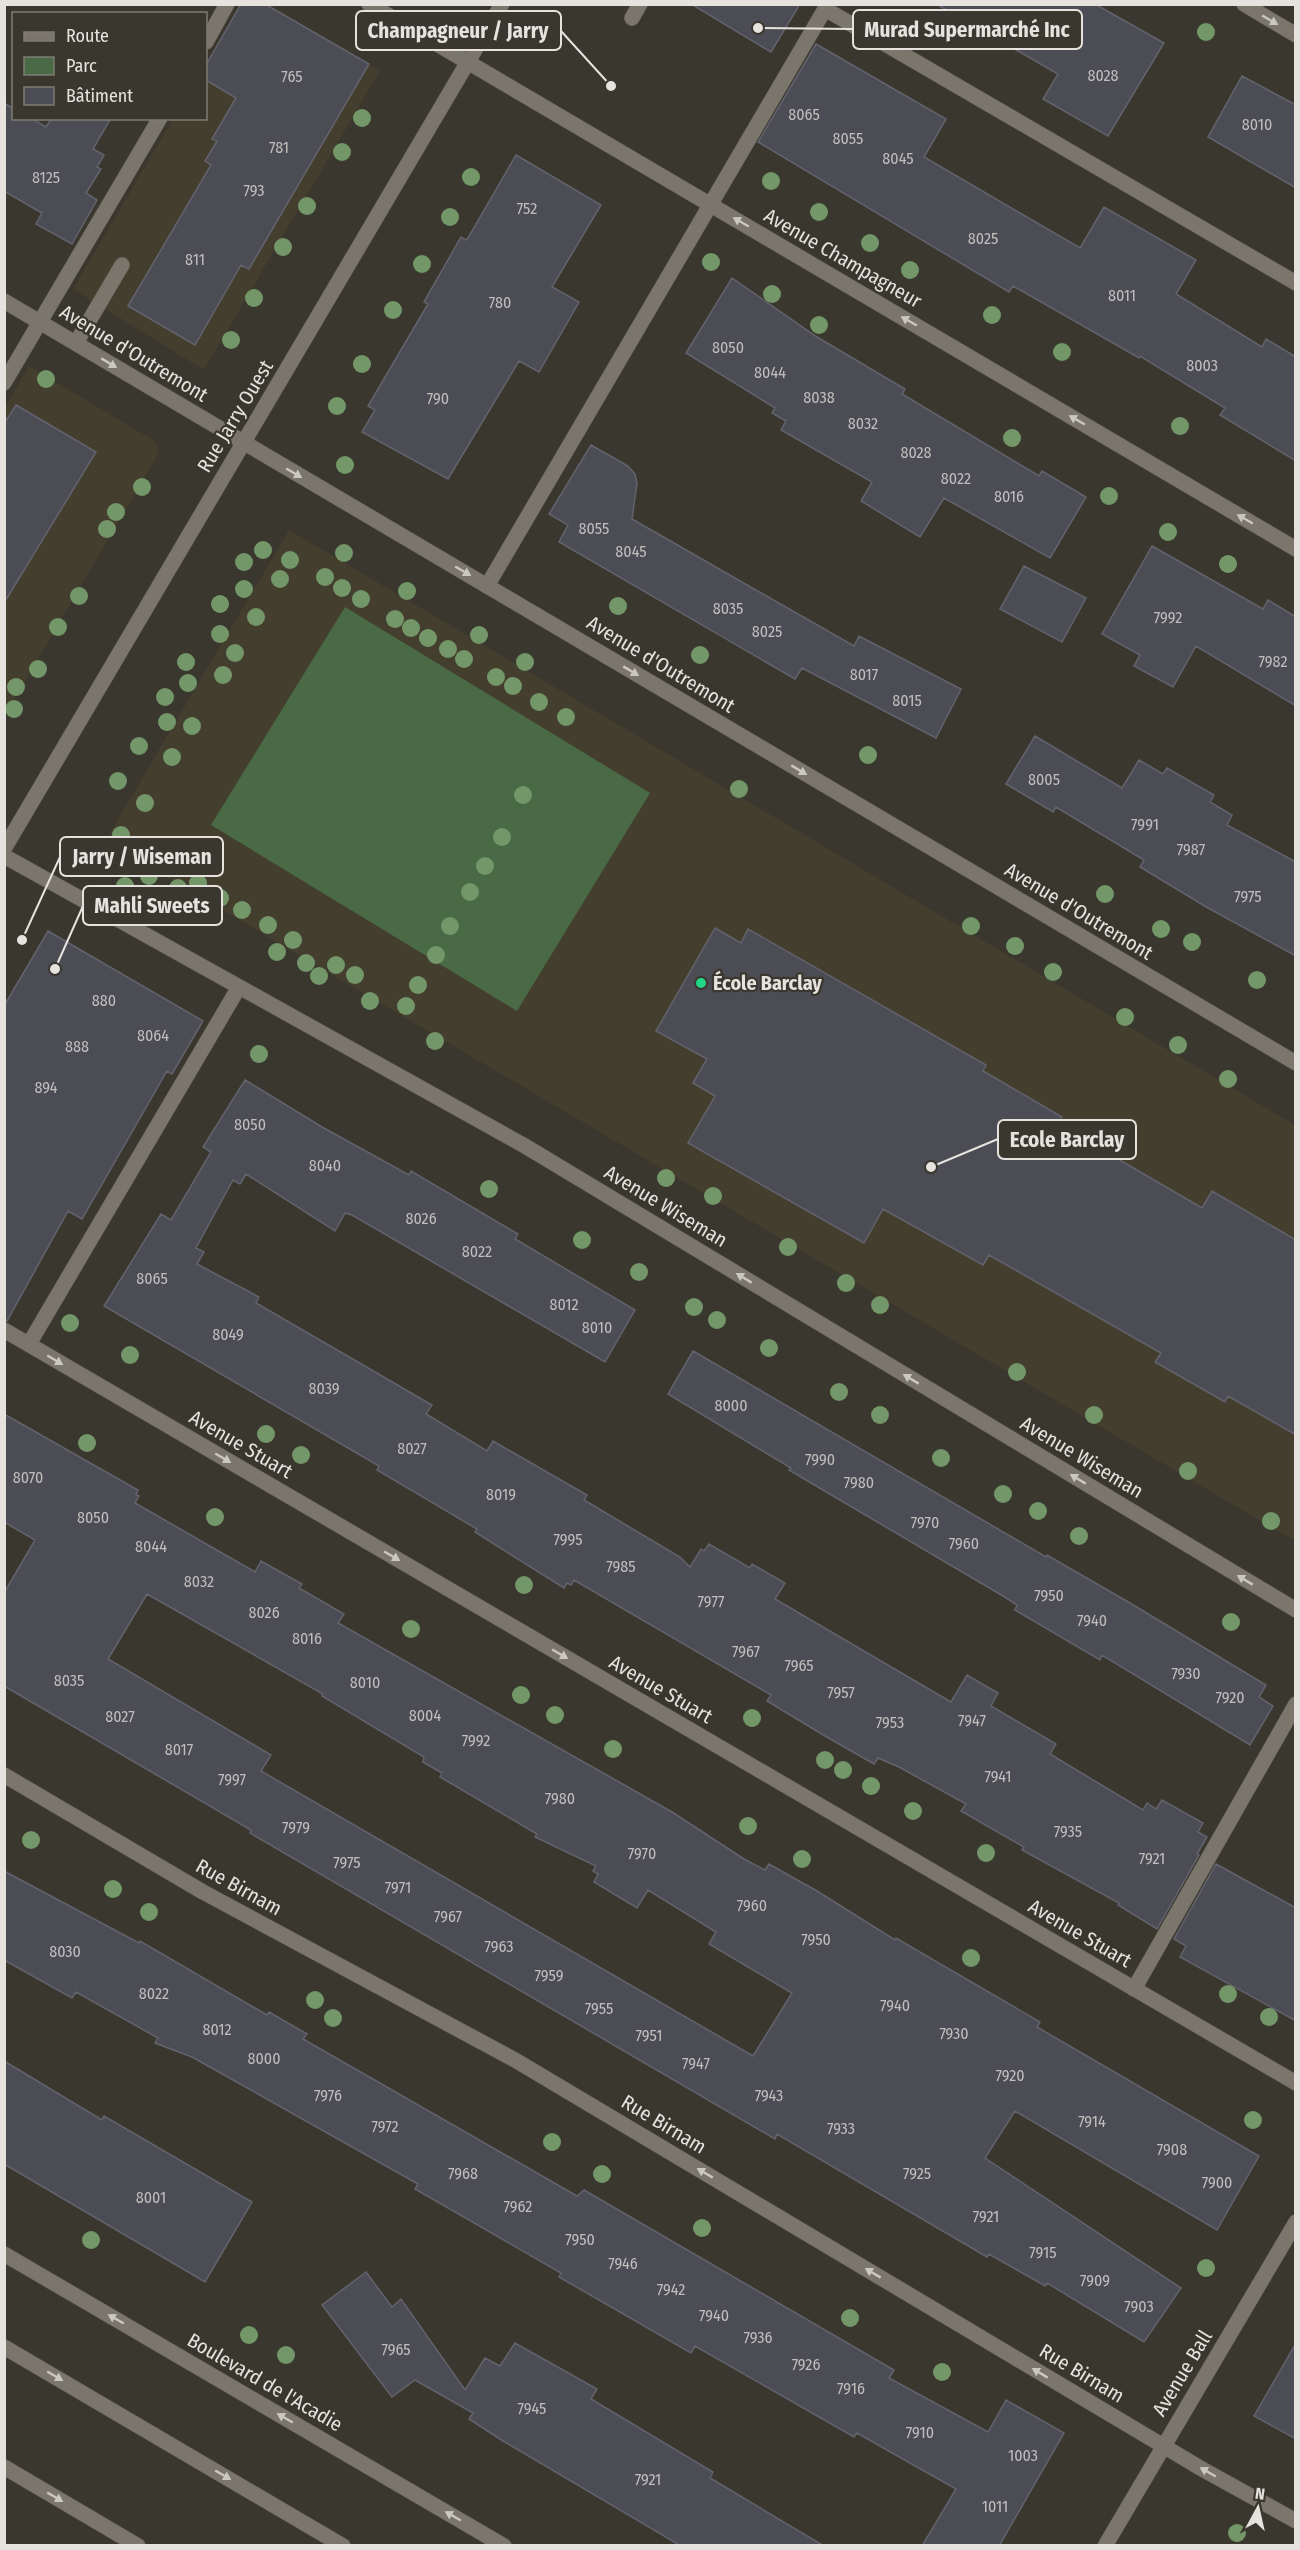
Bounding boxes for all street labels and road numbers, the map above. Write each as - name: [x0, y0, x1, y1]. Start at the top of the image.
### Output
- street label: Avenue Champagneur: [760, 203, 926, 313]
- street label: Avenue d'Outremont: [56, 299, 213, 407]
- street label: Rue Jarry Ouest: [192, 355, 278, 477]
- street label: Avenue d'Outremont: [583, 610, 740, 718]
- street label: Avenue d'Outremont: [1001, 857, 1158, 965]
- street label: Avenue Wiseman: [600, 1160, 732, 1252]
- street label: Avenue Stuart: [185, 1405, 297, 1483]
- street label: Avenue Wiseman: [1016, 1411, 1148, 1503]
- street label: Avenue Stuart: [605, 1650, 717, 1728]
- street label: Rue Birnam: [192, 1854, 286, 1920]
- street label: Avenue Stuart: [1024, 1894, 1136, 1972]
- street label: Rue Birnam: [617, 2089, 711, 2159]
- street label: Avenue Ball: [1147, 2326, 1217, 2420]
- street label: Boulevard de l'Acadie: [183, 2328, 347, 2436]
- street label: Rue Birnam: [1035, 2338, 1129, 2408]

